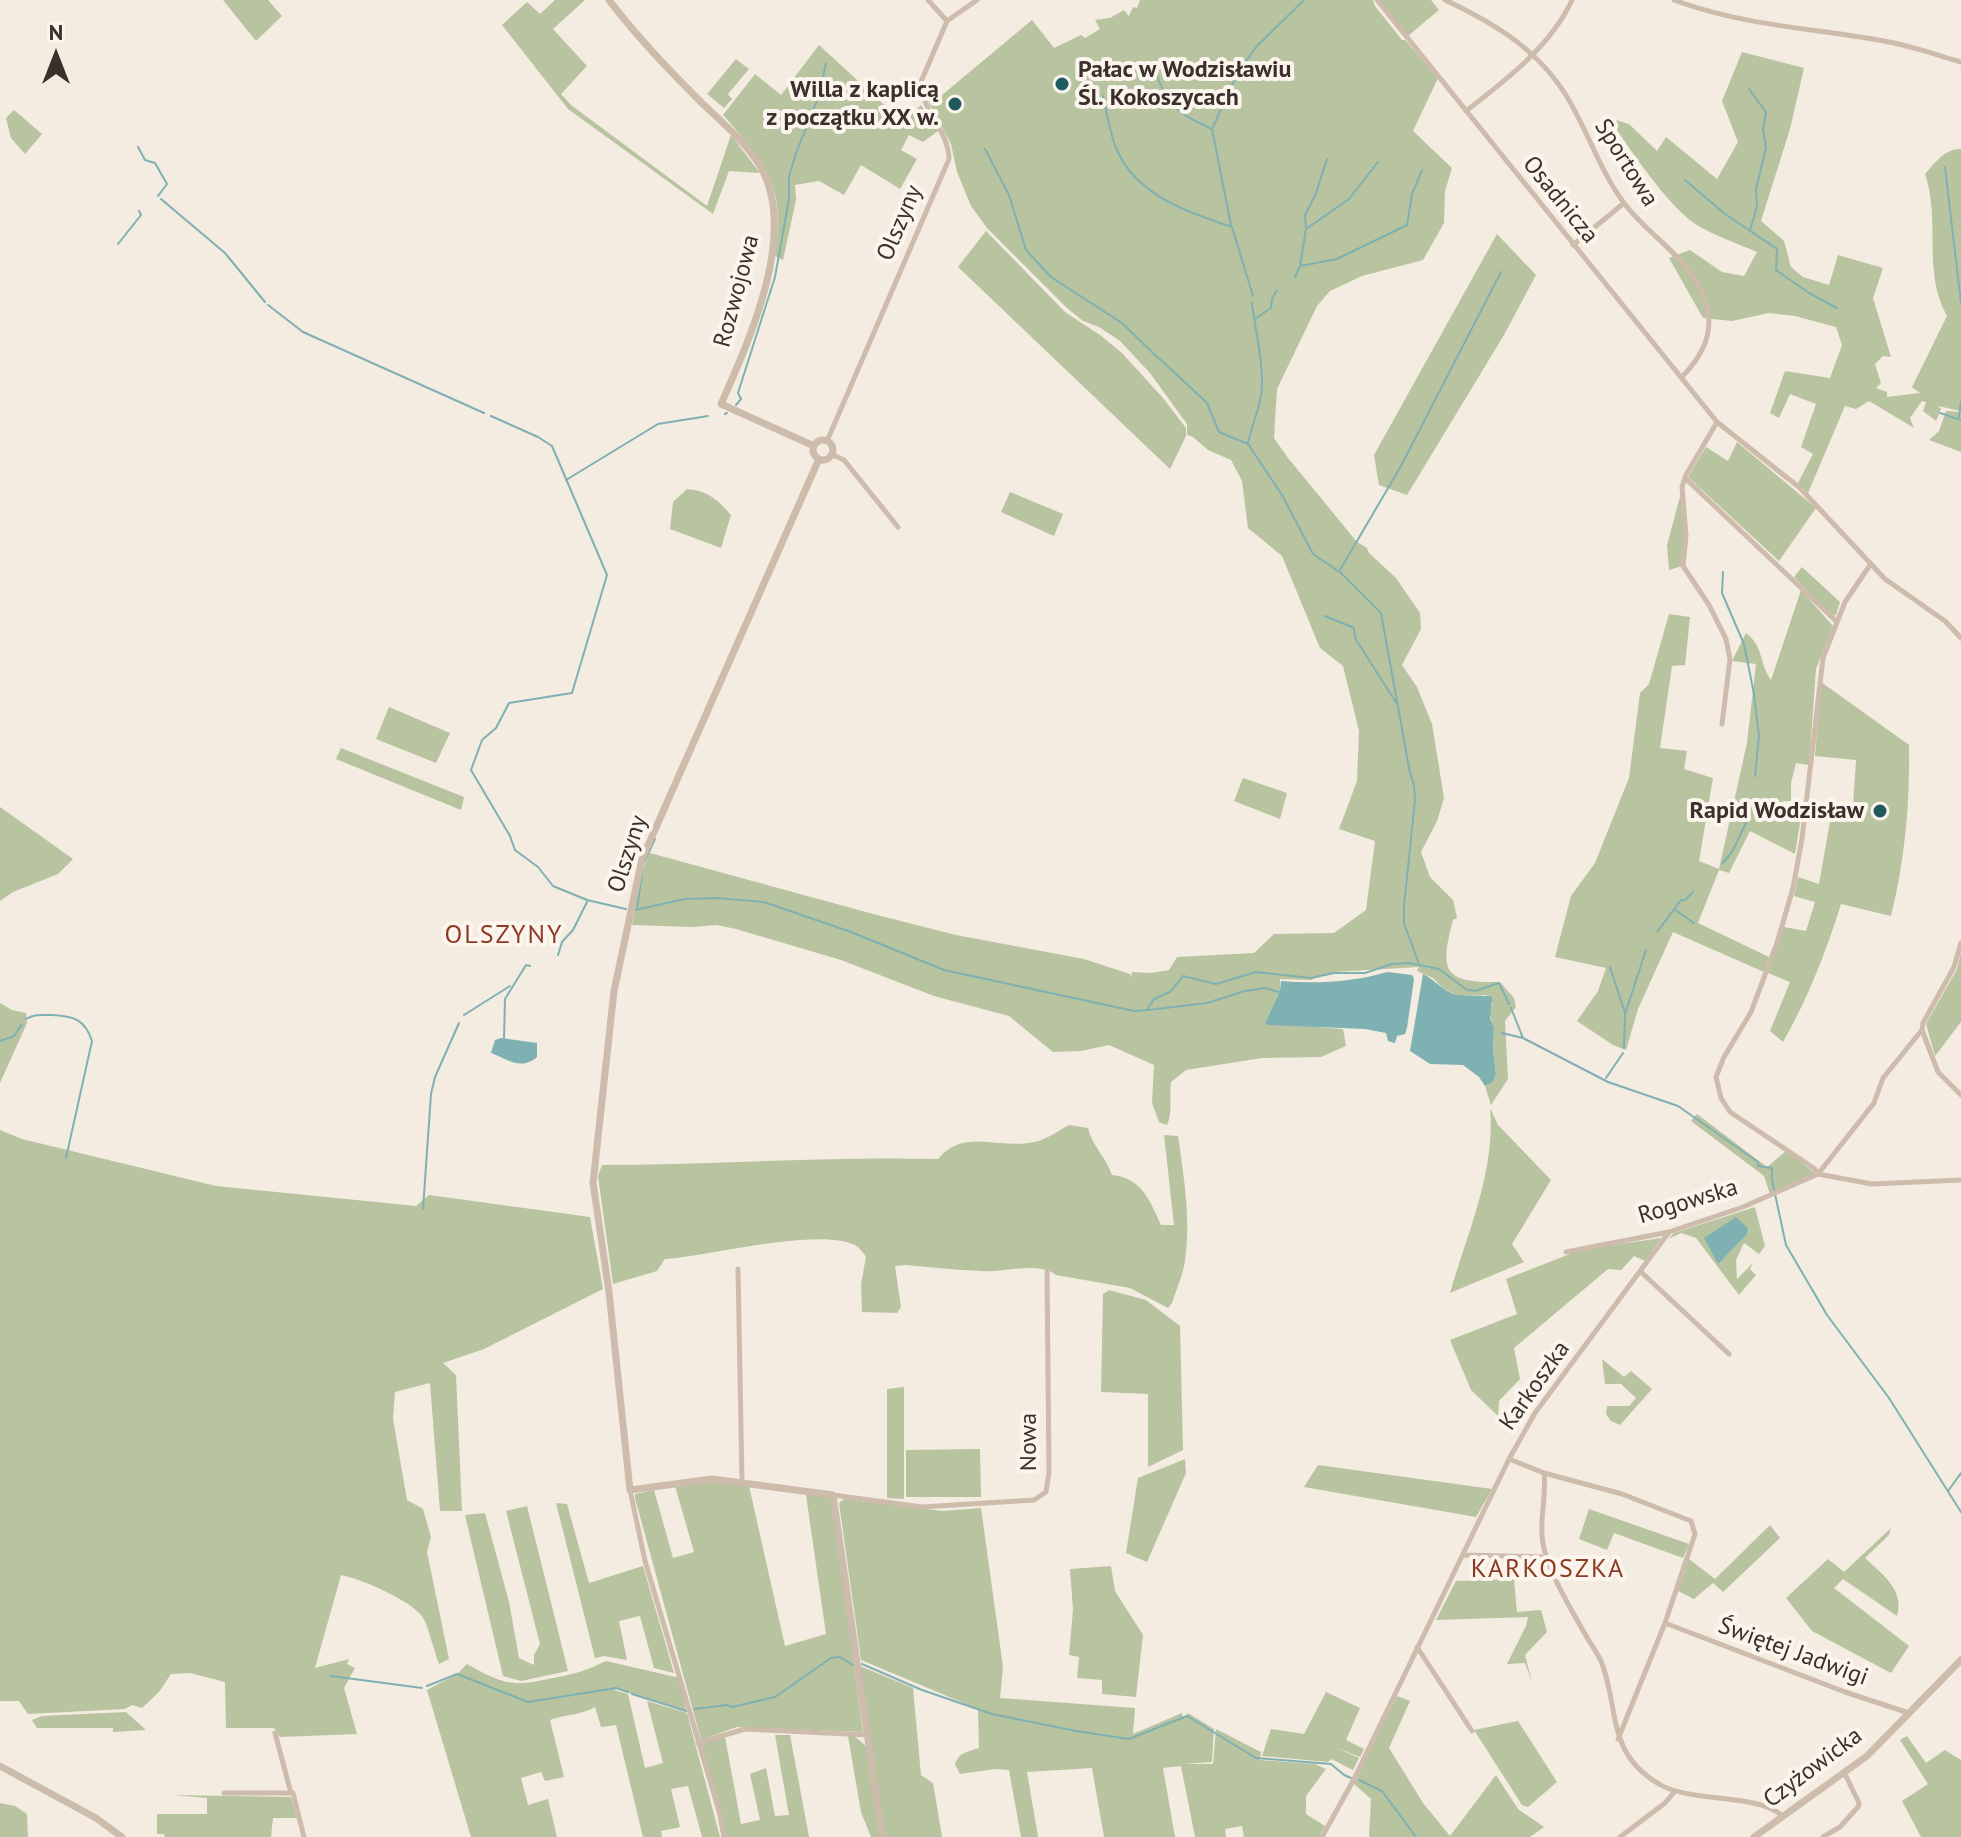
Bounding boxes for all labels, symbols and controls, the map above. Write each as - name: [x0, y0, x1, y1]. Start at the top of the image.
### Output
- north arrow: [16, 16, 96, 96]
- text: N: [49, 18, 63, 46]
- place label: Pałac w Wodzisławiu Śl. Kokoszycach: [1078, 56, 1291, 112]
- marker: Pałac w Wodzisławiu Śl. Kokoszycach: [1053, 75, 1071, 93]
- place label: Willa z kaplicą z początku XX w.: [766, 76, 939, 132]
- marker: Willa z kaplicą z początku XX w.: [946, 95, 964, 113]
- street label: Sportowa: [1588, 114, 1664, 212]
- street label: Osadnicza: [1516, 151, 1604, 249]
- street label: Olszyny: [871, 181, 929, 265]
- street label: Rozwojowa: [708, 232, 766, 350]
- place label: Rapid Wodzisław: [1690, 797, 1864, 825]
- marker: Rapid Wodzisław: [1871, 802, 1889, 820]
- street label: Olszyny: [602, 812, 654, 896]
- district label: OLSZYNY: [444, 920, 564, 952]
- street label: Rogowska: [1635, 1173, 1741, 1231]
- street label: Karkoszka: [1494, 1336, 1576, 1436]
- street label: Nowa: [1015, 1413, 1043, 1471]
- district label: KARKOSZKA: [1471, 1554, 1625, 1586]
- street label: Świętej Jadwigi: [1714, 1612, 1872, 1692]
- street label: Czyżowicka: [1758, 1722, 1868, 1814]

